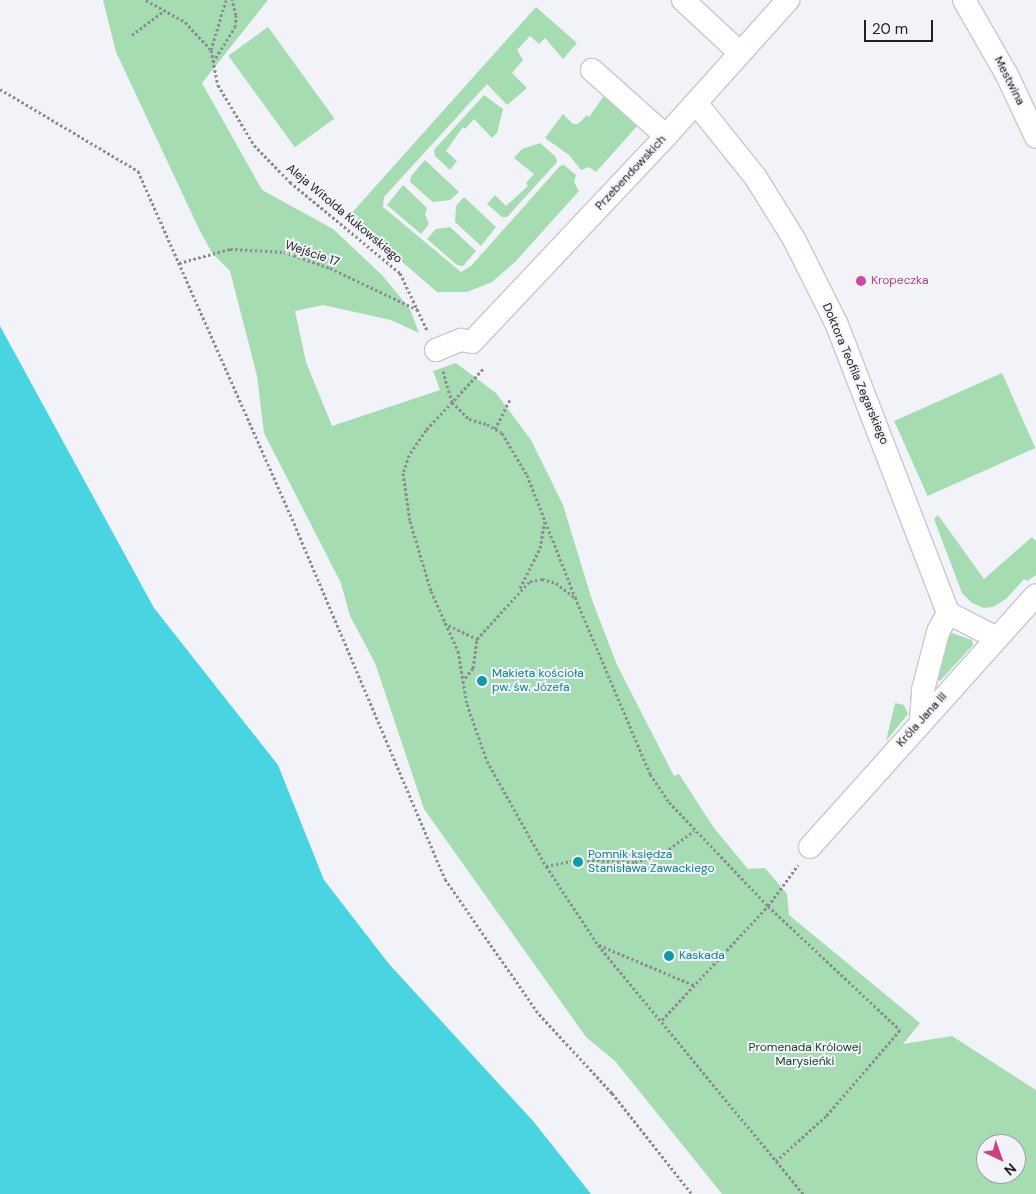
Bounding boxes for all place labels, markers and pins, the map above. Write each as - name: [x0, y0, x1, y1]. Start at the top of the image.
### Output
- place label: Kropeczka: [871, 274, 929, 288]
- marker: Kropeczka: [855, 275, 867, 287]
- place label: Makieta kościoła pw. św. Józefa: [492, 667, 584, 695]
- marker: Makieta kościoła pw. św. Józefa: [476, 675, 488, 687]
- place label: Pomnik księdza Stanisława Zawackiego: [588, 848, 715, 876]
- marker: Pomnik księdza Stanisława Zawackiego: [572, 856, 584, 868]
- place label: Kaskada: [679, 949, 725, 963]
- marker: Kaskada: [663, 950, 675, 962]

